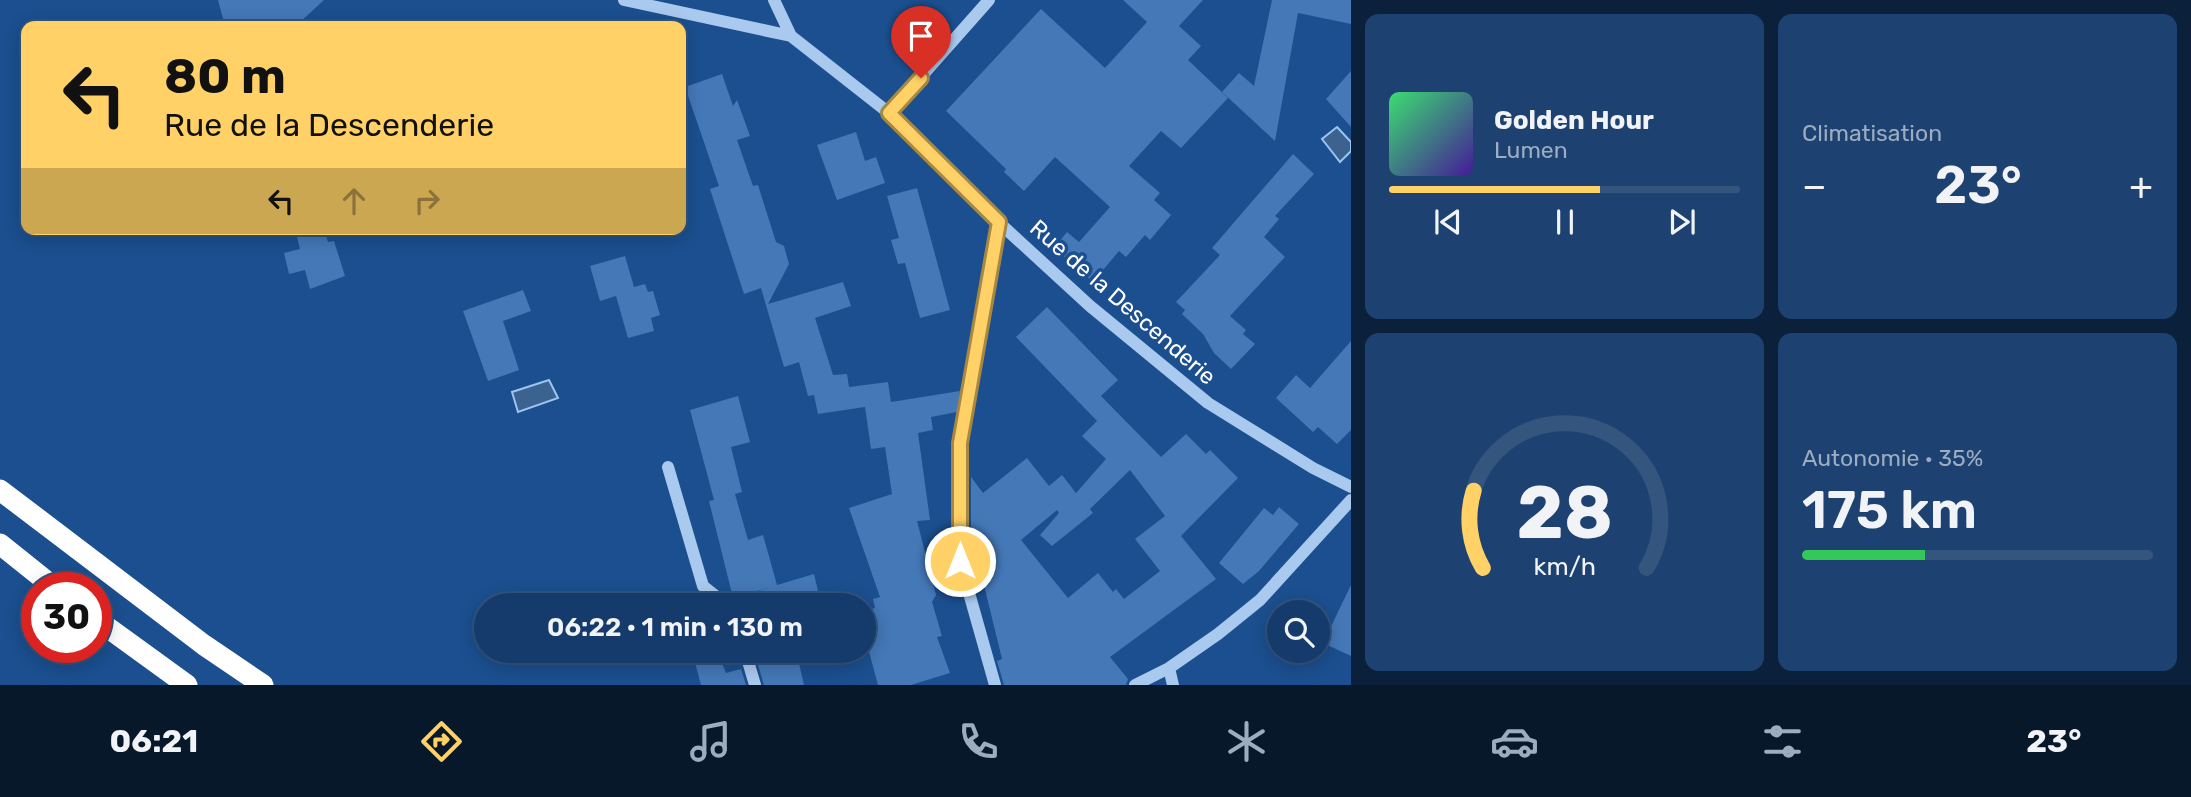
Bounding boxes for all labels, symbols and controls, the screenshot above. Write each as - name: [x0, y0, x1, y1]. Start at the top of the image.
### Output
- pin: [891, 6, 951, 78]
- icon: arrive: [902, 17, 940, 55]
- text: 80 m: [164, 47, 286, 105]
- icon: left: [49, 49, 140, 140]
- text: Golden Hour: [1494, 105, 1654, 136]
- text: Rue de la Descenderie: [164, 106, 494, 144]
- text: Climatisation: [1802, 119, 1942, 147]
- text: Lumen: [1494, 136, 1568, 164]
- text: 23°: [1934, 154, 2022, 216]
- text: −: [1802, 163, 1827, 209]
- text: +: [2129, 163, 2153, 209]
- icon: left: [262, 182, 300, 220]
- icon: ahead: [335, 182, 373, 220]
- icon: right: [408, 182, 446, 220]
- icon: previous: [1429, 203, 1467, 241]
- icon: pause: [1546, 203, 1584, 241]
- icon: next: [1663, 203, 1701, 241]
- street label: Rue de la Descenderie: [1024, 214, 1222, 390]
- text: Autonomie · 35%: [1802, 444, 1983, 472]
- text: 28: [1516, 470, 1613, 556]
- text: 175 km: [1802, 479, 1977, 541]
- position arrow: [923, 524, 997, 598]
- text: km/h: [1533, 552, 1596, 581]
- speed limit sign: 30: [21, 572, 112, 663]
- map controls: [1267, 600, 1330, 663]
- button: search: [1267, 600, 1330, 663]
- text: 06:22 · 1 min · 130 m: [547, 612, 803, 643]
- icon: directions: [417, 717, 466, 766]
- icon: music: [686, 717, 735, 766]
- icon: phone: [954, 717, 1003, 766]
- icon: climate: [1222, 717, 1271, 766]
- icon: car: [1490, 717, 1539, 766]
- icon: filters: [1758, 717, 1807, 766]
- text: 06:21: [110, 722, 198, 760]
- text: 23°: [2026, 722, 2081, 760]

